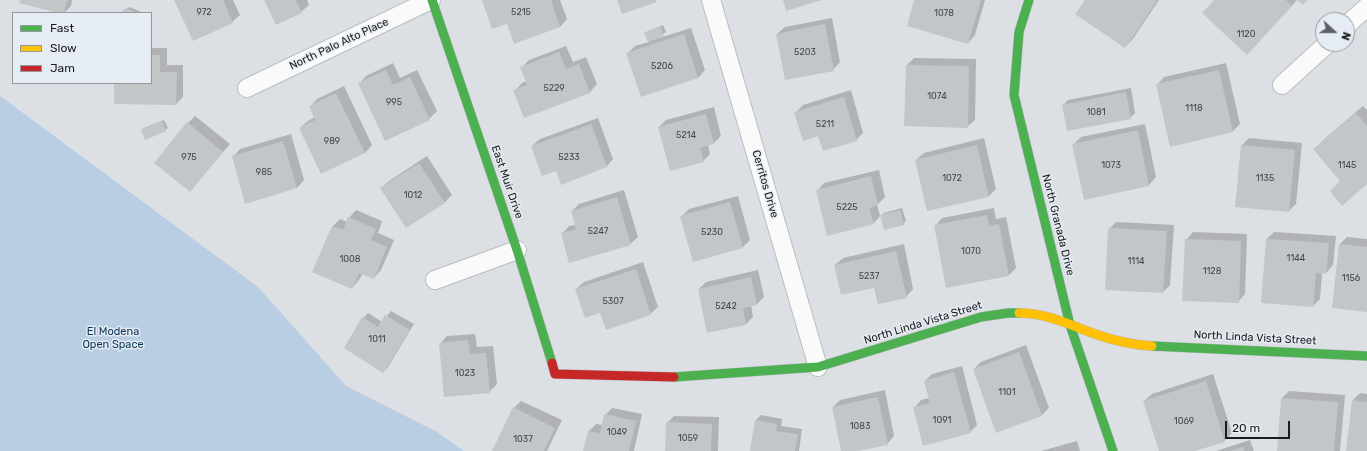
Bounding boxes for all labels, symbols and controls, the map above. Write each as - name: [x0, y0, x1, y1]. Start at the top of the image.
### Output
- house number: 972: [196, 7, 212, 17]
- house number: 5215: [511, 7, 531, 17]
- house number: 1078: [934, 8, 954, 18]
- legend: [12, 12, 152, 84]
- north arrow: [1315, 12, 1355, 52]
- street label: North Palo Alto Place: [287, 15, 391, 73]
- text: Fast: [50, 21, 74, 35]
- house number: 1120: [1237, 29, 1255, 39]
- text: N: [1338, 30, 1353, 42]
- text: Slow: [50, 41, 77, 55]
- house number: 5203: [794, 47, 816, 57]
- text: Jam: [50, 61, 75, 75]
- house number: 5206: [651, 61, 673, 71]
- house number: 5229: [543, 83, 565, 93]
- house number: 1074: [927, 91, 947, 101]
- house number: 995: [386, 97, 402, 107]
- house number: 1118: [1185, 103, 1203, 113]
- house number: 1081: [1086, 107, 1106, 117]
- house number: 5211: [816, 119, 834, 129]
- house number: 5214: [676, 130, 696, 140]
- house number: 989: [324, 136, 340, 146]
- street label: East Muir Drive: [488, 144, 526, 220]
- street label: Cerritos Drive: [749, 149, 781, 219]
- house number: 975: [181, 152, 197, 162]
- house number: 5233: [558, 152, 580, 162]
- house number: 1073: [1101, 160, 1121, 170]
- house number: 1145: [1338, 160, 1356, 170]
- house number: 985: [256, 167, 272, 177]
- house number: 1072: [942, 173, 962, 183]
- street label: North Granada Drive: [1039, 173, 1077, 277]
- house number: 1135: [1256, 173, 1274, 183]
- house number: 1012: [404, 190, 422, 200]
- house number: 5225: [836, 202, 858, 212]
- house number: 5247: [588, 226, 608, 236]
- house number: 5230: [701, 227, 723, 237]
- house number: 1070: [961, 246, 981, 256]
- house number: 1144: [1287, 253, 1305, 263]
- house number: 1008: [339, 254, 361, 264]
- house number: 1114: [1127, 256, 1145, 266]
- house number: 1128: [1203, 266, 1221, 276]
- house number: 5237: [859, 271, 879, 281]
- house number: 1156: [1342, 273, 1360, 283]
- house number: 5307: [602, 296, 624, 306]
- street label: North Linda Vista Street: [862, 299, 984, 347]
- house number: 5242: [715, 301, 737, 311]
- park label: El Modena Open Space: [82, 325, 144, 351]
- street label: North Linda Vista Street: [1193, 328, 1317, 348]
- house number: 1011: [368, 334, 386, 344]
- house number: 1023: [455, 368, 475, 378]
- house number: 1101: [998, 387, 1016, 397]
- scale bar: [1227, 413, 1292, 439]
- house number: 1091: [933, 415, 951, 425]
- house number: 1069: [1174, 416, 1194, 426]
- house number: 1083: [850, 421, 870, 431]
- text: 20 m: [1232, 421, 1260, 435]
- house number: 1049: [607, 427, 627, 437]
- house number: 1059: [678, 433, 698, 443]
- house number: 1037: [513, 434, 533, 444]

